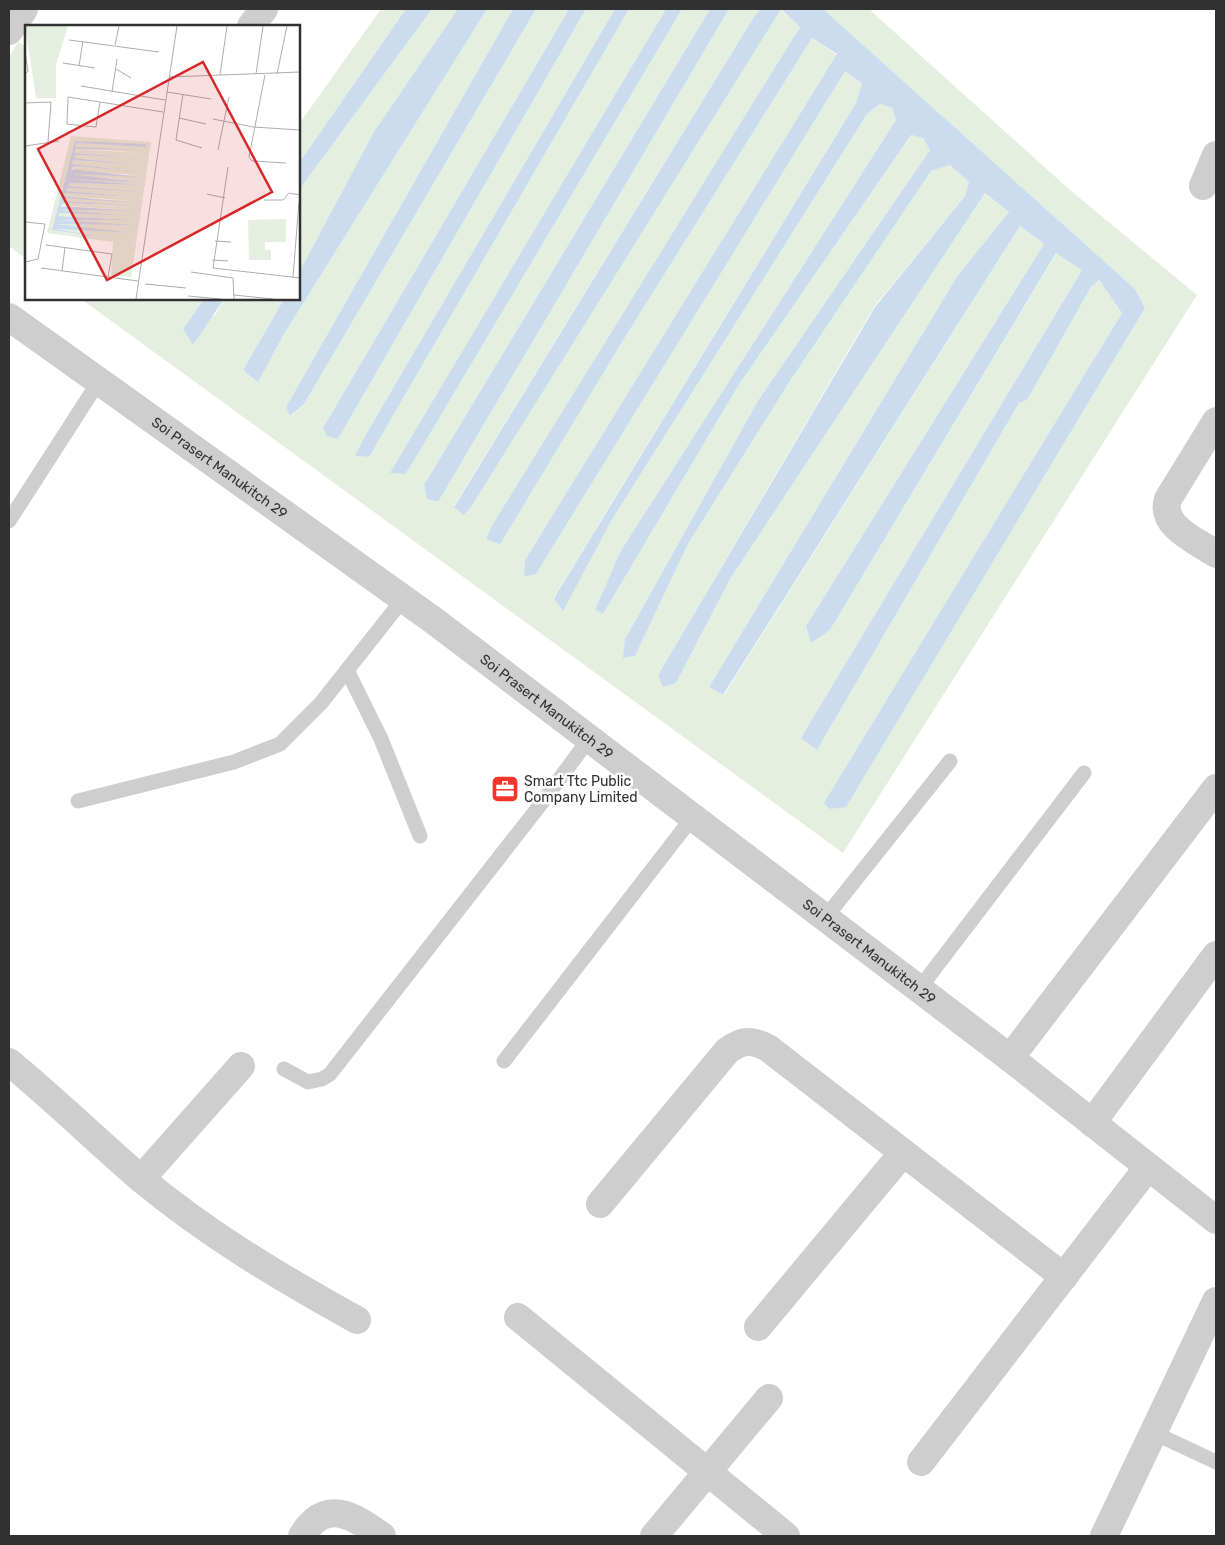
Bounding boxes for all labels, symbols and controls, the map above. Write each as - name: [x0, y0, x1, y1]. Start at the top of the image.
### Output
- inset map: [25, 25, 300, 300]
- street label: Soi Prasert Manukitch 29: [149, 413, 291, 522]
- street label: Soi Prasert Manukitch 29: [477, 650, 617, 762]
- place label: Smart Ttc Public Company Limited: [524, 773, 638, 806]
- office icon: Smart Ttc Public Company Limited: [490, 774, 520, 804]
- street label: Soi Prasert Manukitch 29: [799, 895, 939, 1007]

